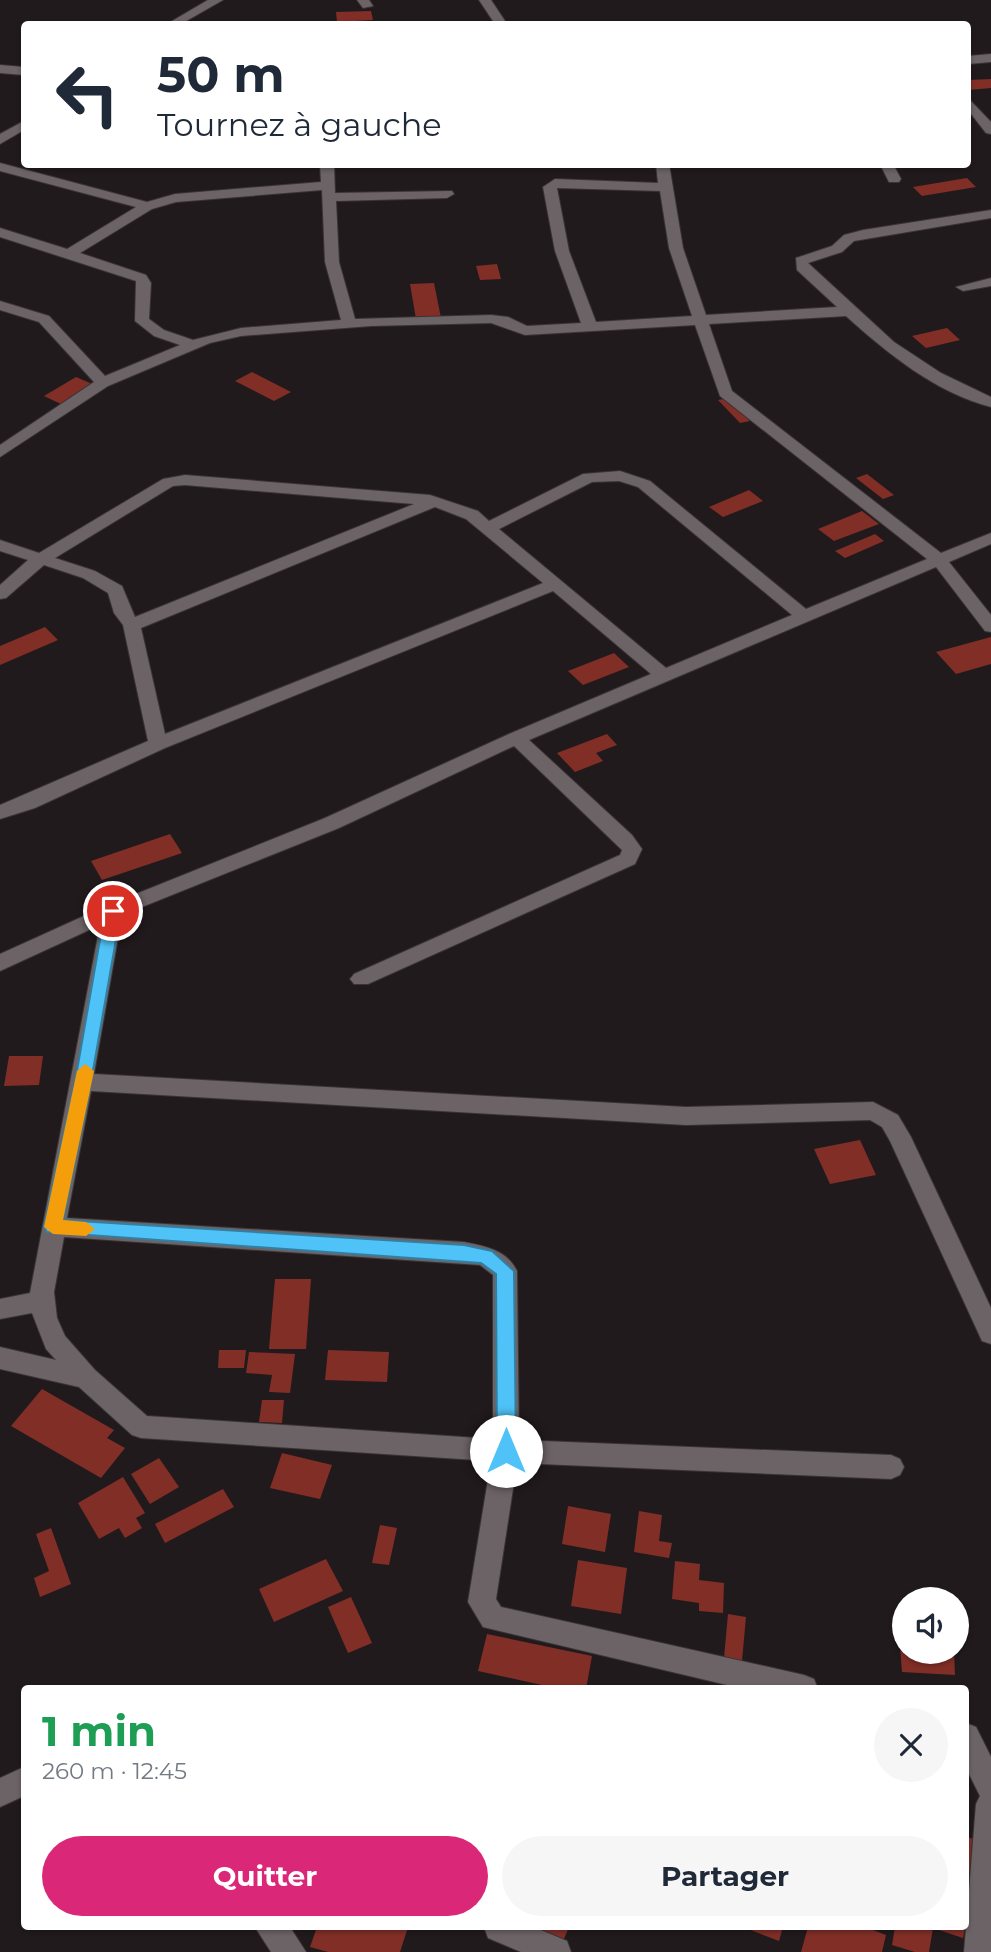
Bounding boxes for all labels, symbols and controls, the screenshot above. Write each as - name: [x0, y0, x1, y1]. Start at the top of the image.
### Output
- text: 50 m: [157, 45, 285, 104]
- icon: left: [42, 49, 133, 140]
- text: Tournez à gauche: [157, 105, 442, 144]
- pin: [83, 881, 143, 941]
- icon: arrive: [94, 892, 132, 930]
- position arrow: [469, 1414, 543, 1488]
- map controls: [892, 1587, 969, 1664]
- button: sound: [892, 1587, 969, 1664]
- text: 1 min: [42, 1705, 156, 1757]
- button: close: [874, 1708, 948, 1782]
- text: 260 m · 12:45: [42, 1757, 187, 1785]
- button: Quitter: [42, 1836, 488, 1916]
- button: Partager: [502, 1836, 948, 1916]

